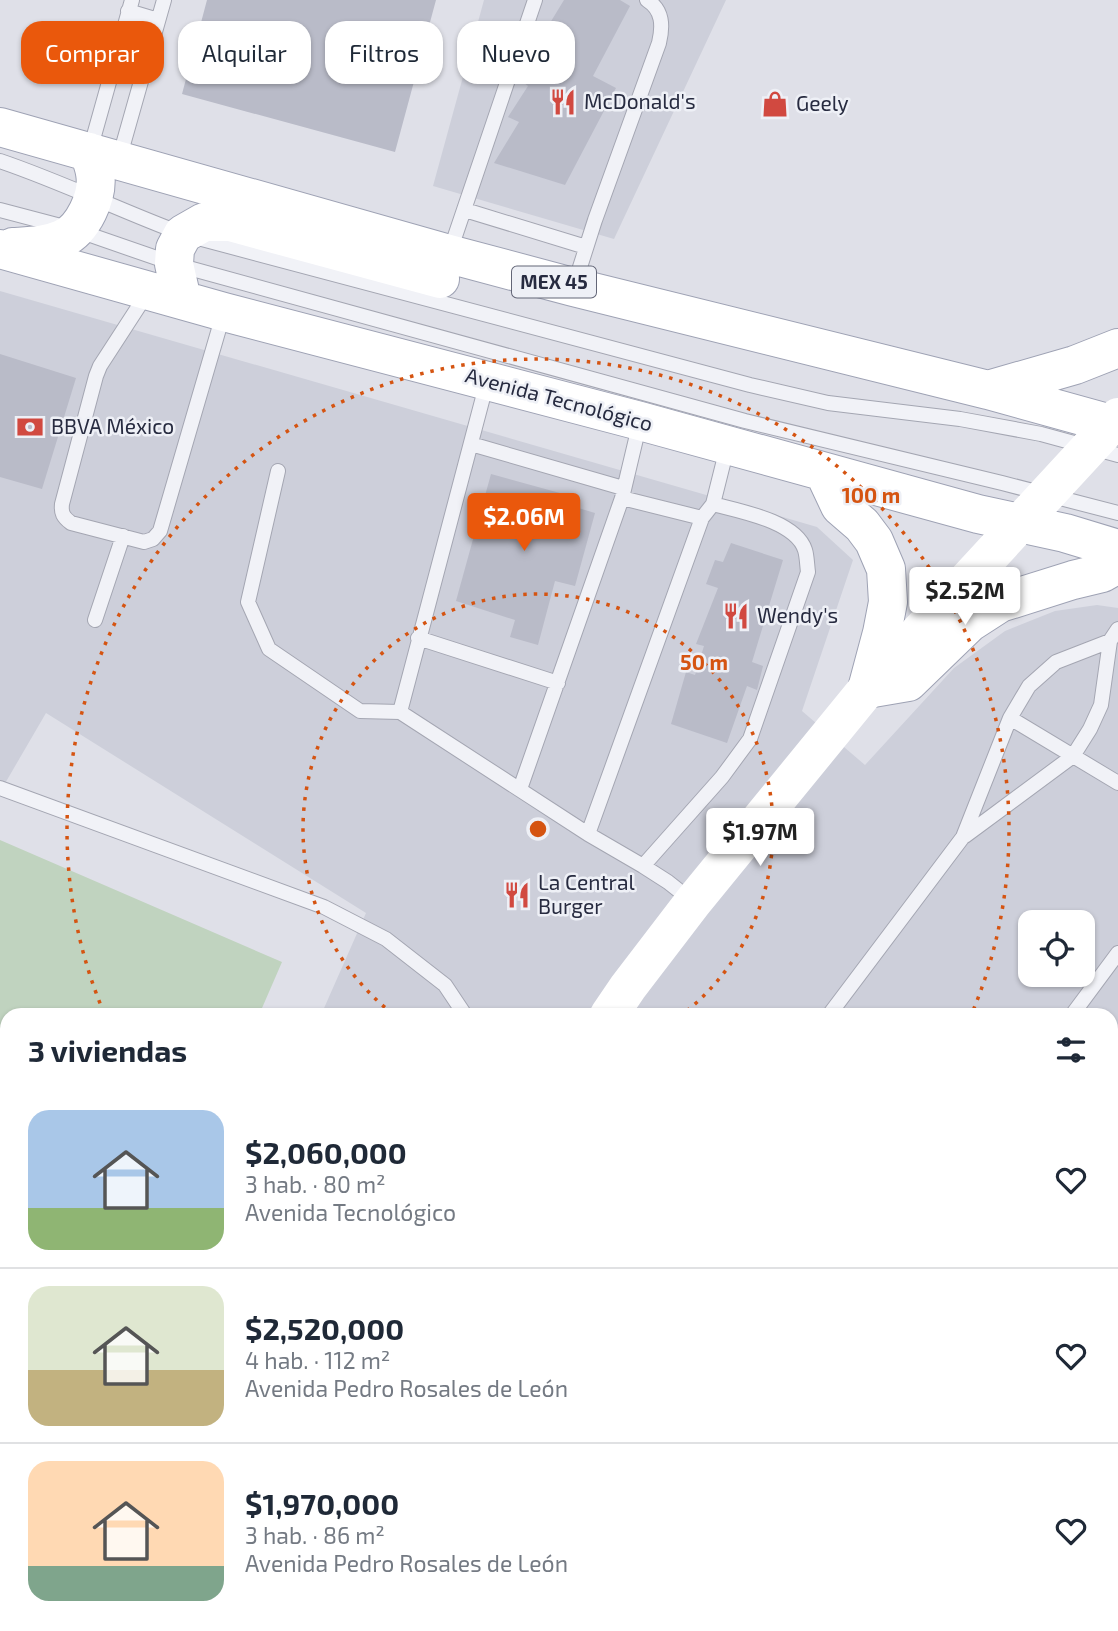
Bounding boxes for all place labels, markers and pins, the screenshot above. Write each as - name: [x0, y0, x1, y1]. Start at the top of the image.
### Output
- restaurant icon: McDonald's: [548, 87, 578, 117]
- place label: McDonald's: [584, 88, 696, 113]
- shop icon: Geely: [760, 89, 790, 119]
- place label: Geely: [796, 90, 849, 115]
- bank icon: BBVA México: [15, 412, 45, 442]
- place label: BBVA México: [51, 413, 174, 438]
- pin: $2.06M: [467, 494, 581, 553]
- pin: $2.52M: [908, 568, 1022, 627]
- restaurant icon: Wendy's: [721, 601, 751, 631]
- place label: Wendy's: [757, 602, 838, 627]
- pin: $1.97M: [703, 808, 817, 868]
- centre of rings: [526, 817, 550, 841]
- place label: La Central Burger: [538, 869, 635, 918]
- restaurant icon: La Central Burger: [502, 880, 532, 910]

